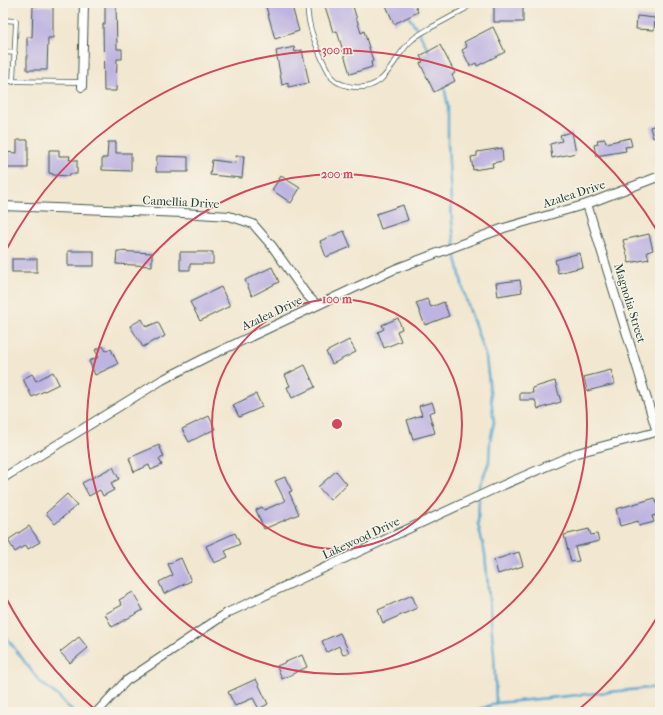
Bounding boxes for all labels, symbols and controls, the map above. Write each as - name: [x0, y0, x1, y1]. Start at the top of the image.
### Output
- text: 300 m: [322, 43, 353, 58]
- text: 200 m: [321, 167, 354, 181]
- street label: Azalea Drive: [540, 177, 607, 211]
- street label: Camellia Drive: [142, 193, 220, 211]
- street label: Magnolia Street: [611, 261, 649, 345]
- text: 100 m: [322, 292, 353, 306]
- street label: Azalea Drive: [239, 293, 305, 334]
- centre of rings: [330, 417, 344, 431]
- street label: Lakewood Drive: [320, 514, 402, 562]

